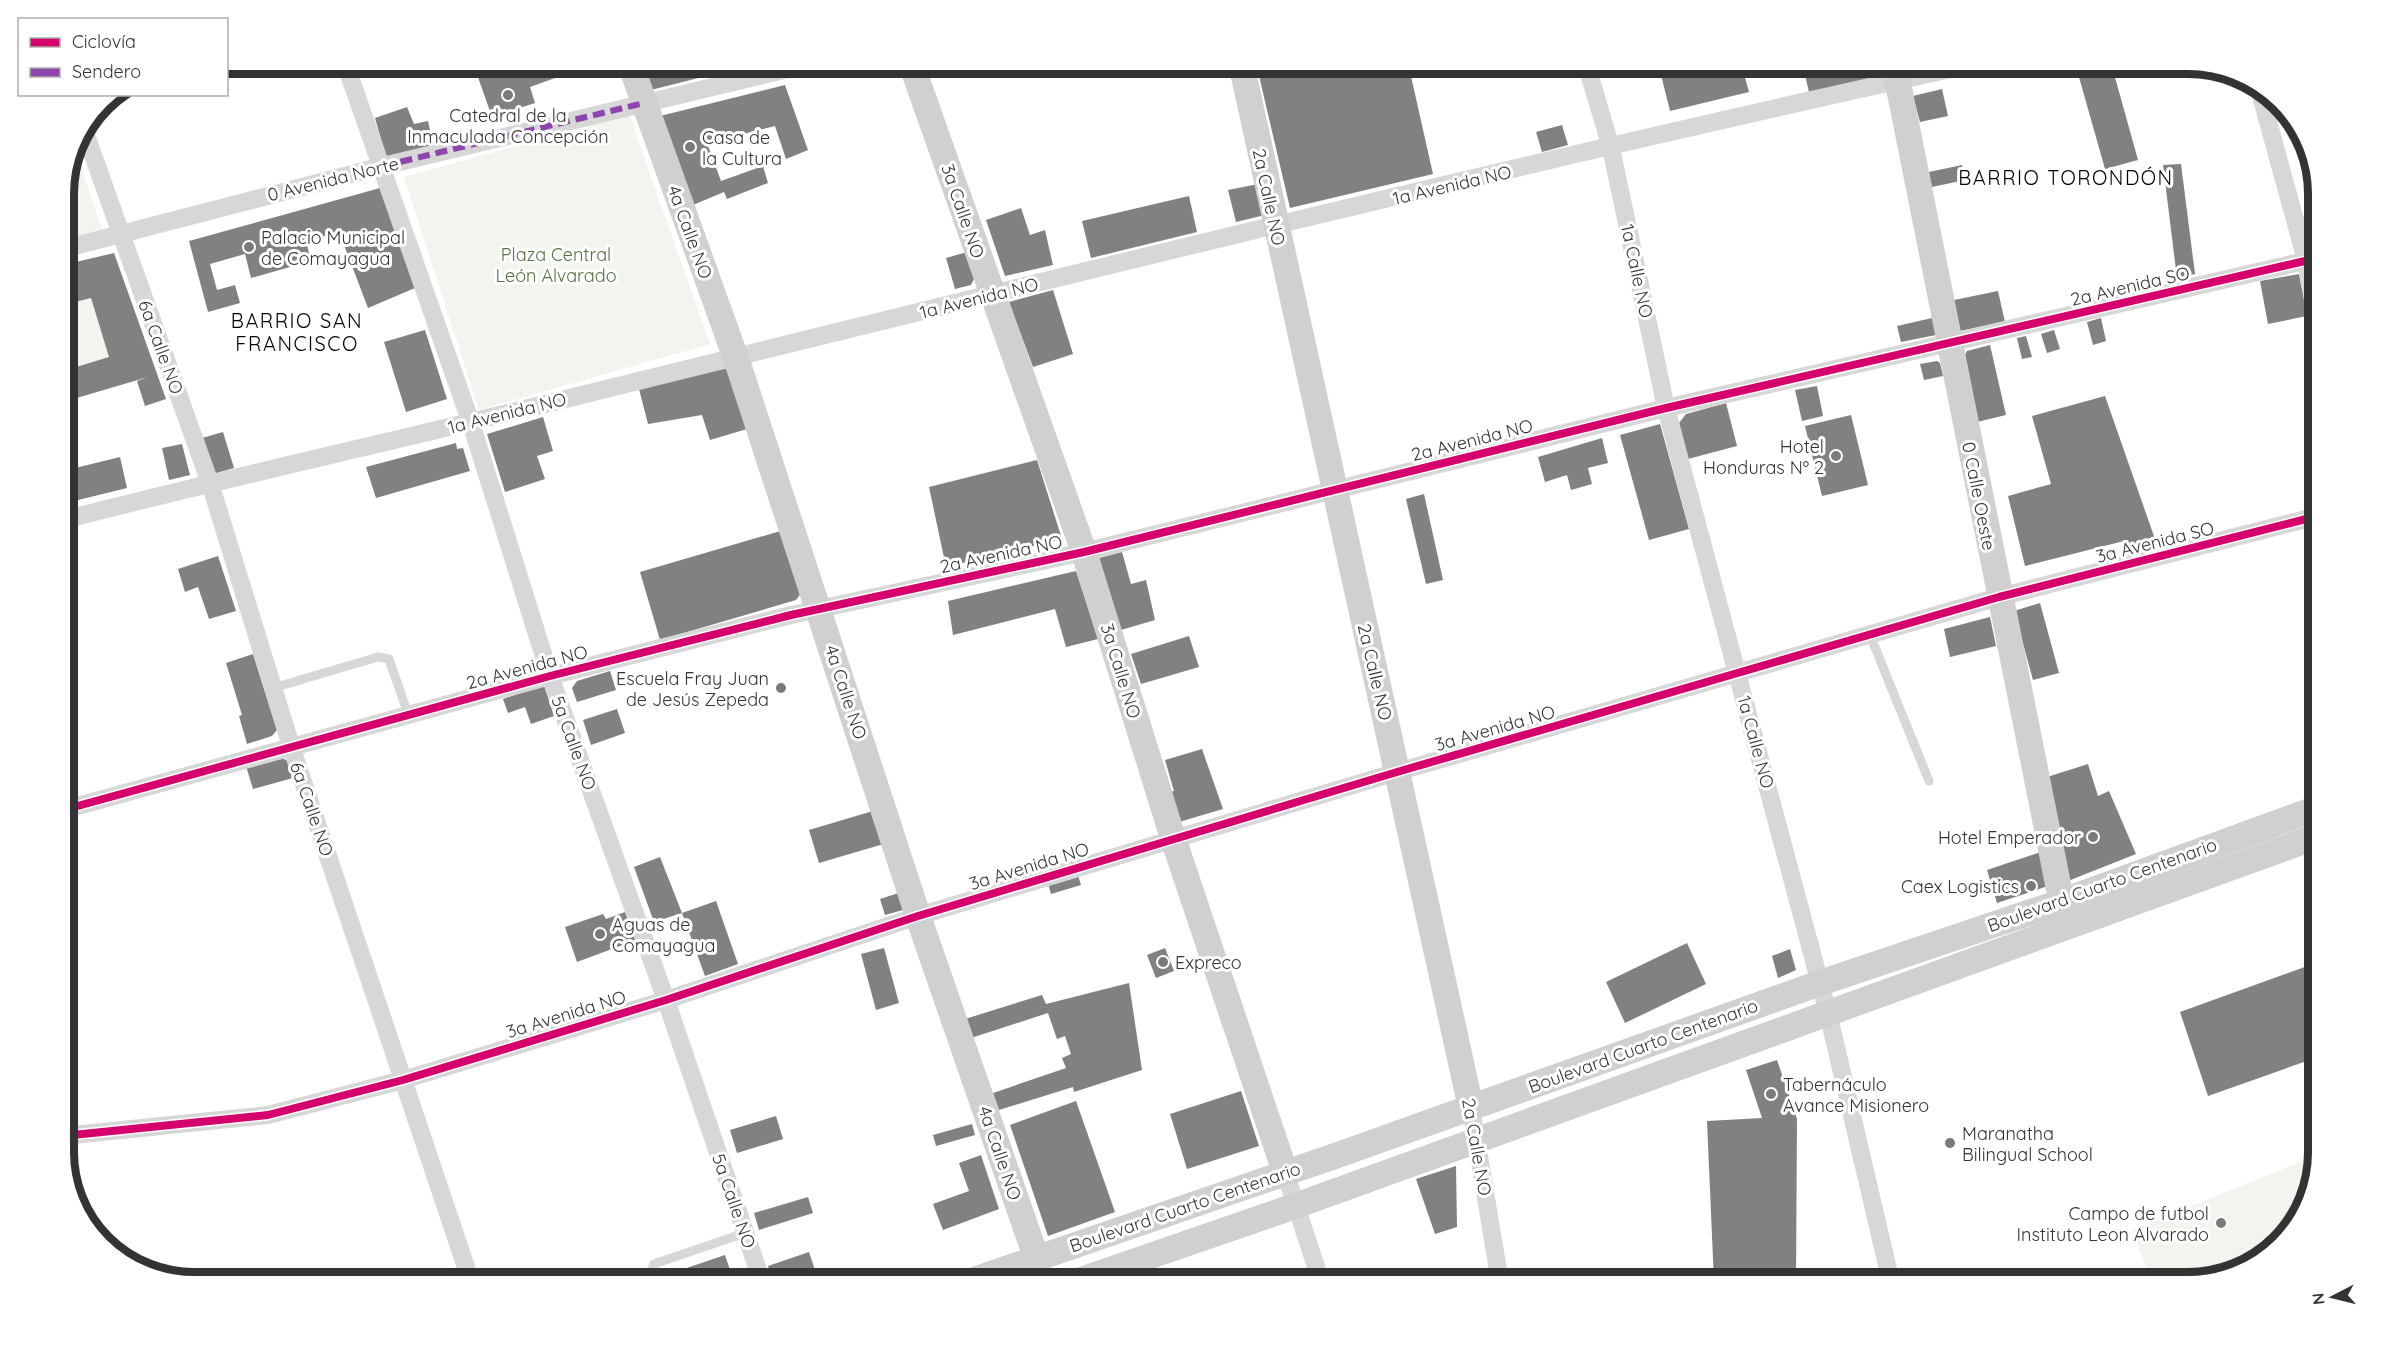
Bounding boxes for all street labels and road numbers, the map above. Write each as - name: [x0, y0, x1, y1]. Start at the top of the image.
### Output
- street label: 2a Calle NO: [1248, 146, 1290, 248]
- street label: 0 Avenida Norte: [265, 152, 401, 206]
- street label: 1a Avenida NO: [1390, 160, 1514, 210]
- street label: 3a Calle NO: [936, 161, 990, 261]
- street label: 4a Calle NO: [662, 182, 718, 282]
- street label: 1a Calle NO: [1616, 222, 1658, 320]
- street label: 2a Avenida SO: [2068, 261, 2192, 311]
- street label: 1a Avenida NO: [917, 272, 1041, 324]
- street label: 6a Calle NO: [133, 297, 189, 397]
- street label: 1a Avenida NO: [445, 387, 569, 439]
- street label: 2a Avenida NO: [1409, 414, 1535, 466]
- street label: 0 Calle Oeste: [1957, 440, 2001, 552]
- street label: 3a Avenida SO: [2094, 516, 2216, 568]
- street label: 2a Avenida NO: [938, 530, 1064, 578]
- street label: 3a Calle NO: [1096, 621, 1146, 721]
- street label: 2a Calle NO: [1353, 621, 1397, 723]
- street label: 2a Avenida NO: [464, 640, 590, 694]
- street label: 4a Calle NO: [820, 642, 872, 742]
- street label: 5a Calle NO: [546, 693, 602, 793]
- street label: 1a Calle NO: [1733, 693, 1779, 791]
- street label: 3a Avenida NO: [1432, 700, 1558, 756]
- street label: 6a Calle NO: [285, 759, 339, 859]
- street label: Boulevard Cuarto Centenario: [1984, 833, 2220, 937]
- street label: 3a Avenida NO: [966, 837, 1092, 895]
- street label: 3a Avenida NO: [503, 985, 629, 1043]
- street label: Boulevard Cuarto Centenario: [1525, 994, 1761, 1098]
- street label: 2a Calle NO: [1457, 1096, 1497, 1198]
- street label: 4a Calle NO: [973, 1103, 1027, 1203]
- street label: 5a Calle NO: [707, 1151, 761, 1251]
- street label: Boulevard Cuarto Centenario: [1067, 1157, 1303, 1257]

